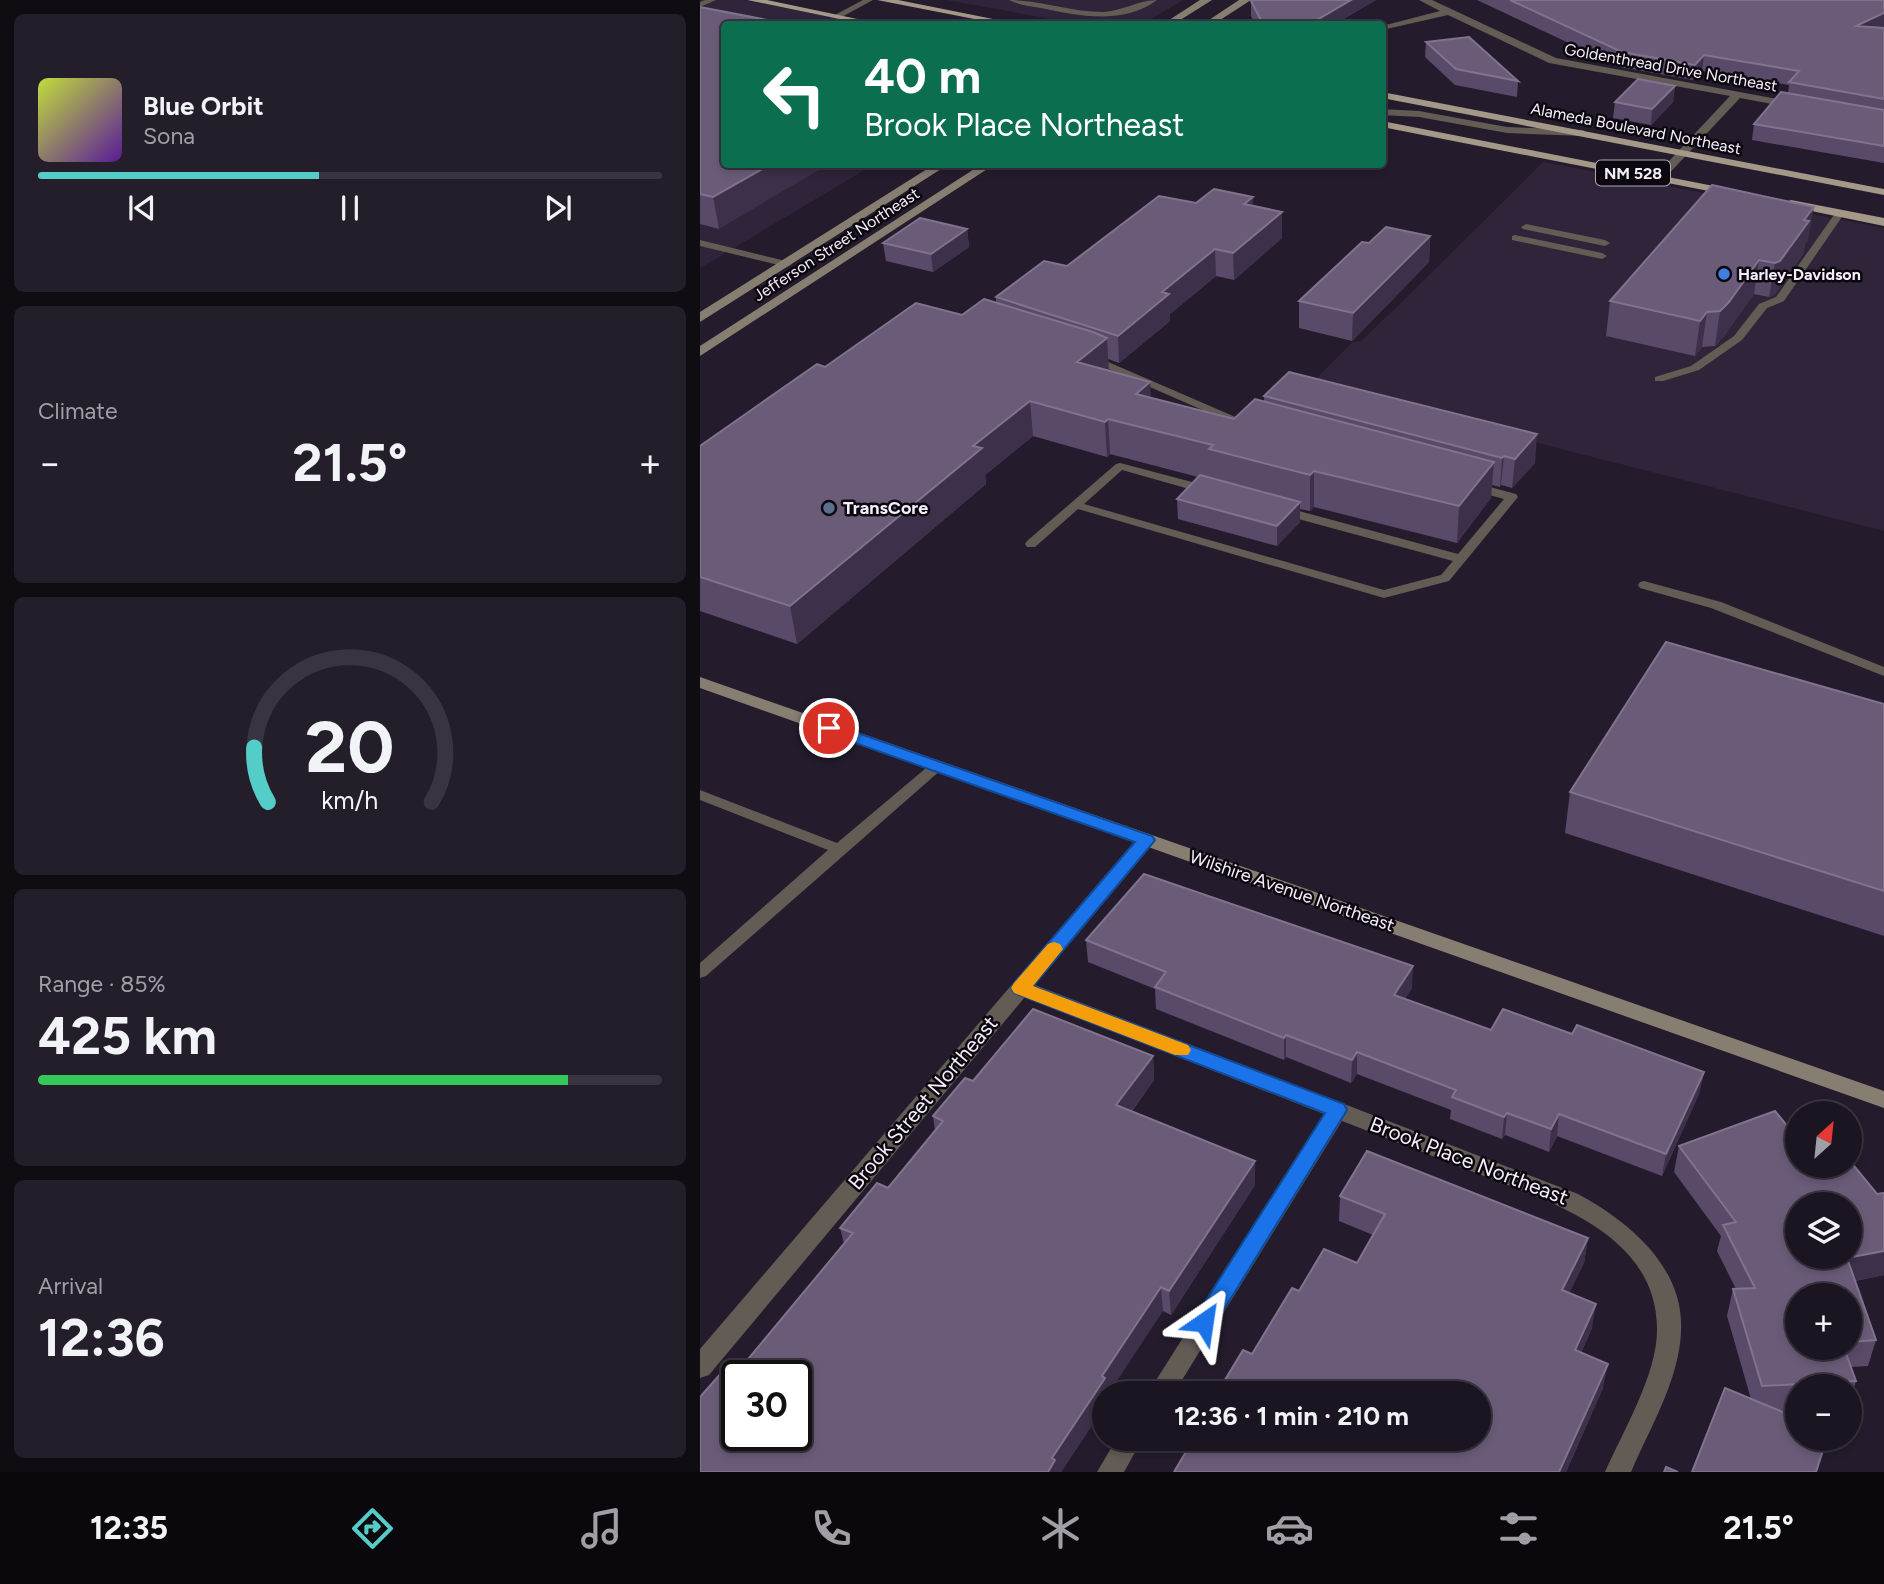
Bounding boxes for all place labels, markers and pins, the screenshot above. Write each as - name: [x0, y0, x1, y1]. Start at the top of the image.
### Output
- place label: Harley-Davidson: [1738, 265, 1861, 284]
- marker: Harley-Davidson: [1716, 266, 1732, 282]
- place label: TransCore: [843, 497, 928, 519]
- marker: TransCore: [821, 500, 837, 516]
- pin: [799, 698, 859, 758]

